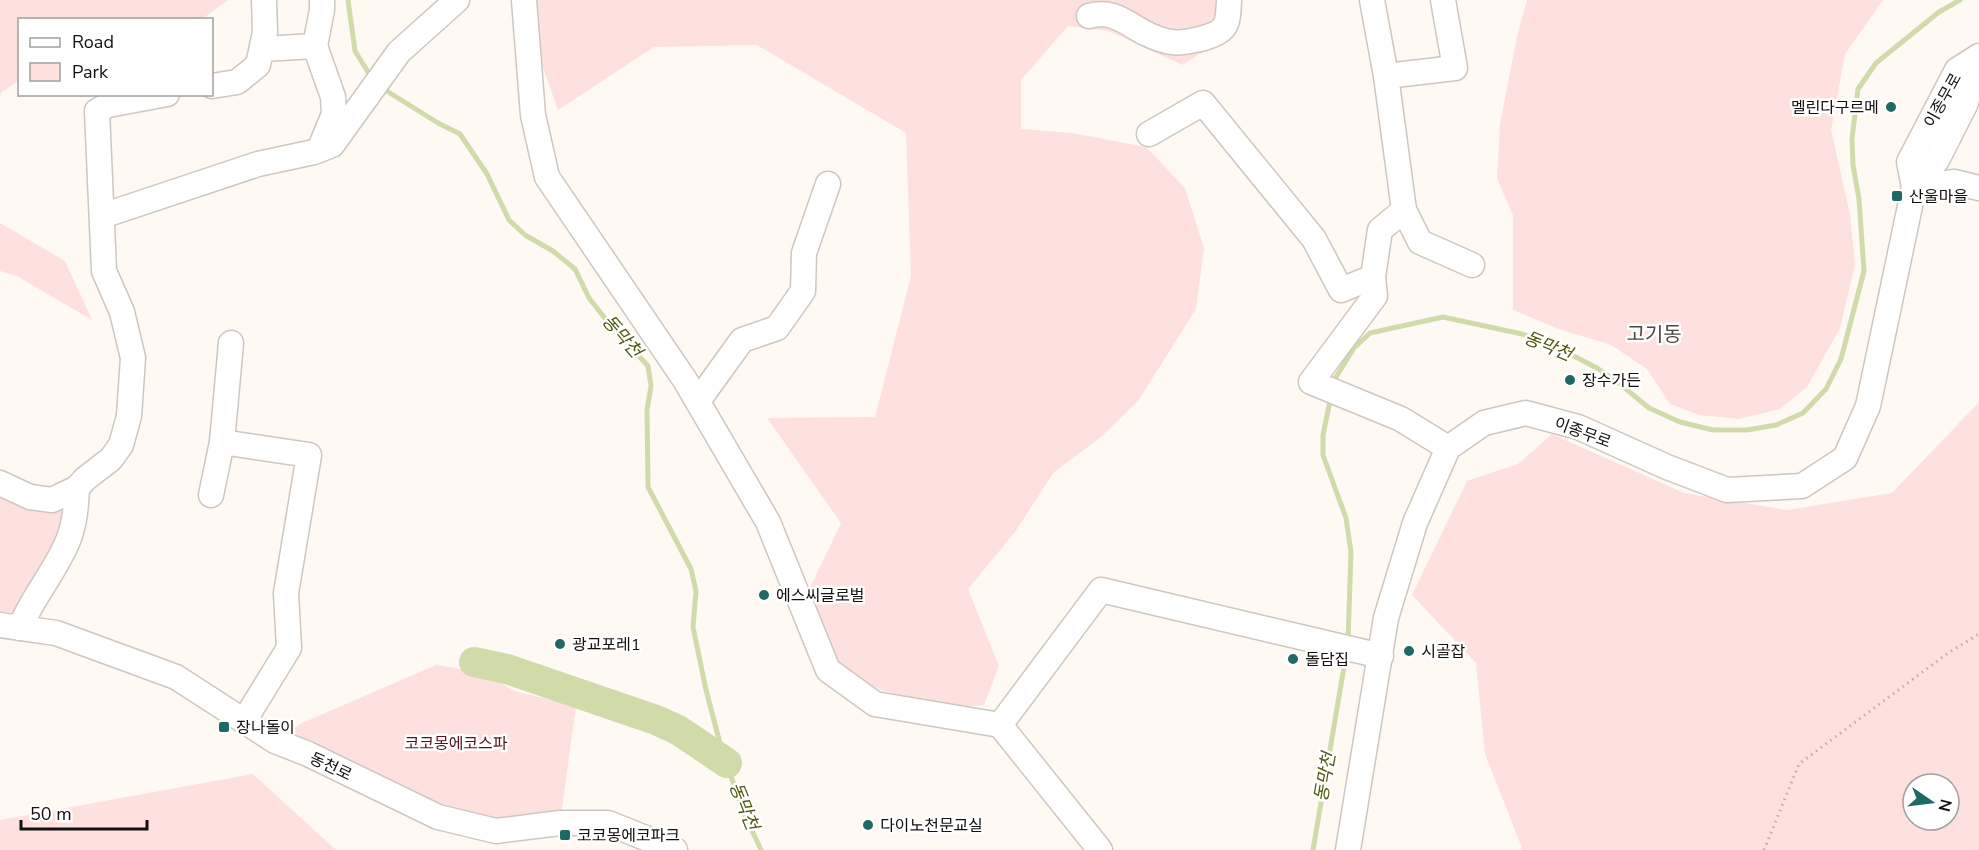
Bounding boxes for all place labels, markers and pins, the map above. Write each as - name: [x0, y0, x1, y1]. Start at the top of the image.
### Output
- place label: 멜린다구르메: [1791, 97, 1879, 119]
- marker: 멜린다구르메: [1884, 100, 1898, 114]
- place label: 산울마을: [1909, 186, 1968, 208]
- marker: 산울마을: [1890, 189, 1904, 203]
- place label: 장수가든: [1582, 370, 1641, 392]
- marker: 장수가든: [1563, 373, 1577, 387]
- place label: 에스씨글로벌: [776, 585, 864, 607]
- marker: 에스씨글로벌: [757, 588, 771, 602]
- place label: 광교포레1: [572, 634, 640, 656]
- marker: 광교포레1: [553, 637, 567, 651]
- place label: 시골잡: [1421, 641, 1465, 663]
- marker: 시골잡: [1402, 644, 1416, 658]
- place label: 돌담집: [1305, 649, 1349, 671]
- marker: 돌담집: [1286, 652, 1300, 666]
- place label: 장나돌이: [236, 717, 295, 739]
- marker: 장나돌이: [217, 720, 231, 734]
- place label: 다이노천문교실: [880, 815, 983, 837]
- marker: 다이노천문교실: [861, 818, 875, 832]
- place label: 코코몽에코파크: [577, 825, 680, 847]
- marker: 코코몽에코파크: [558, 828, 572, 842]

